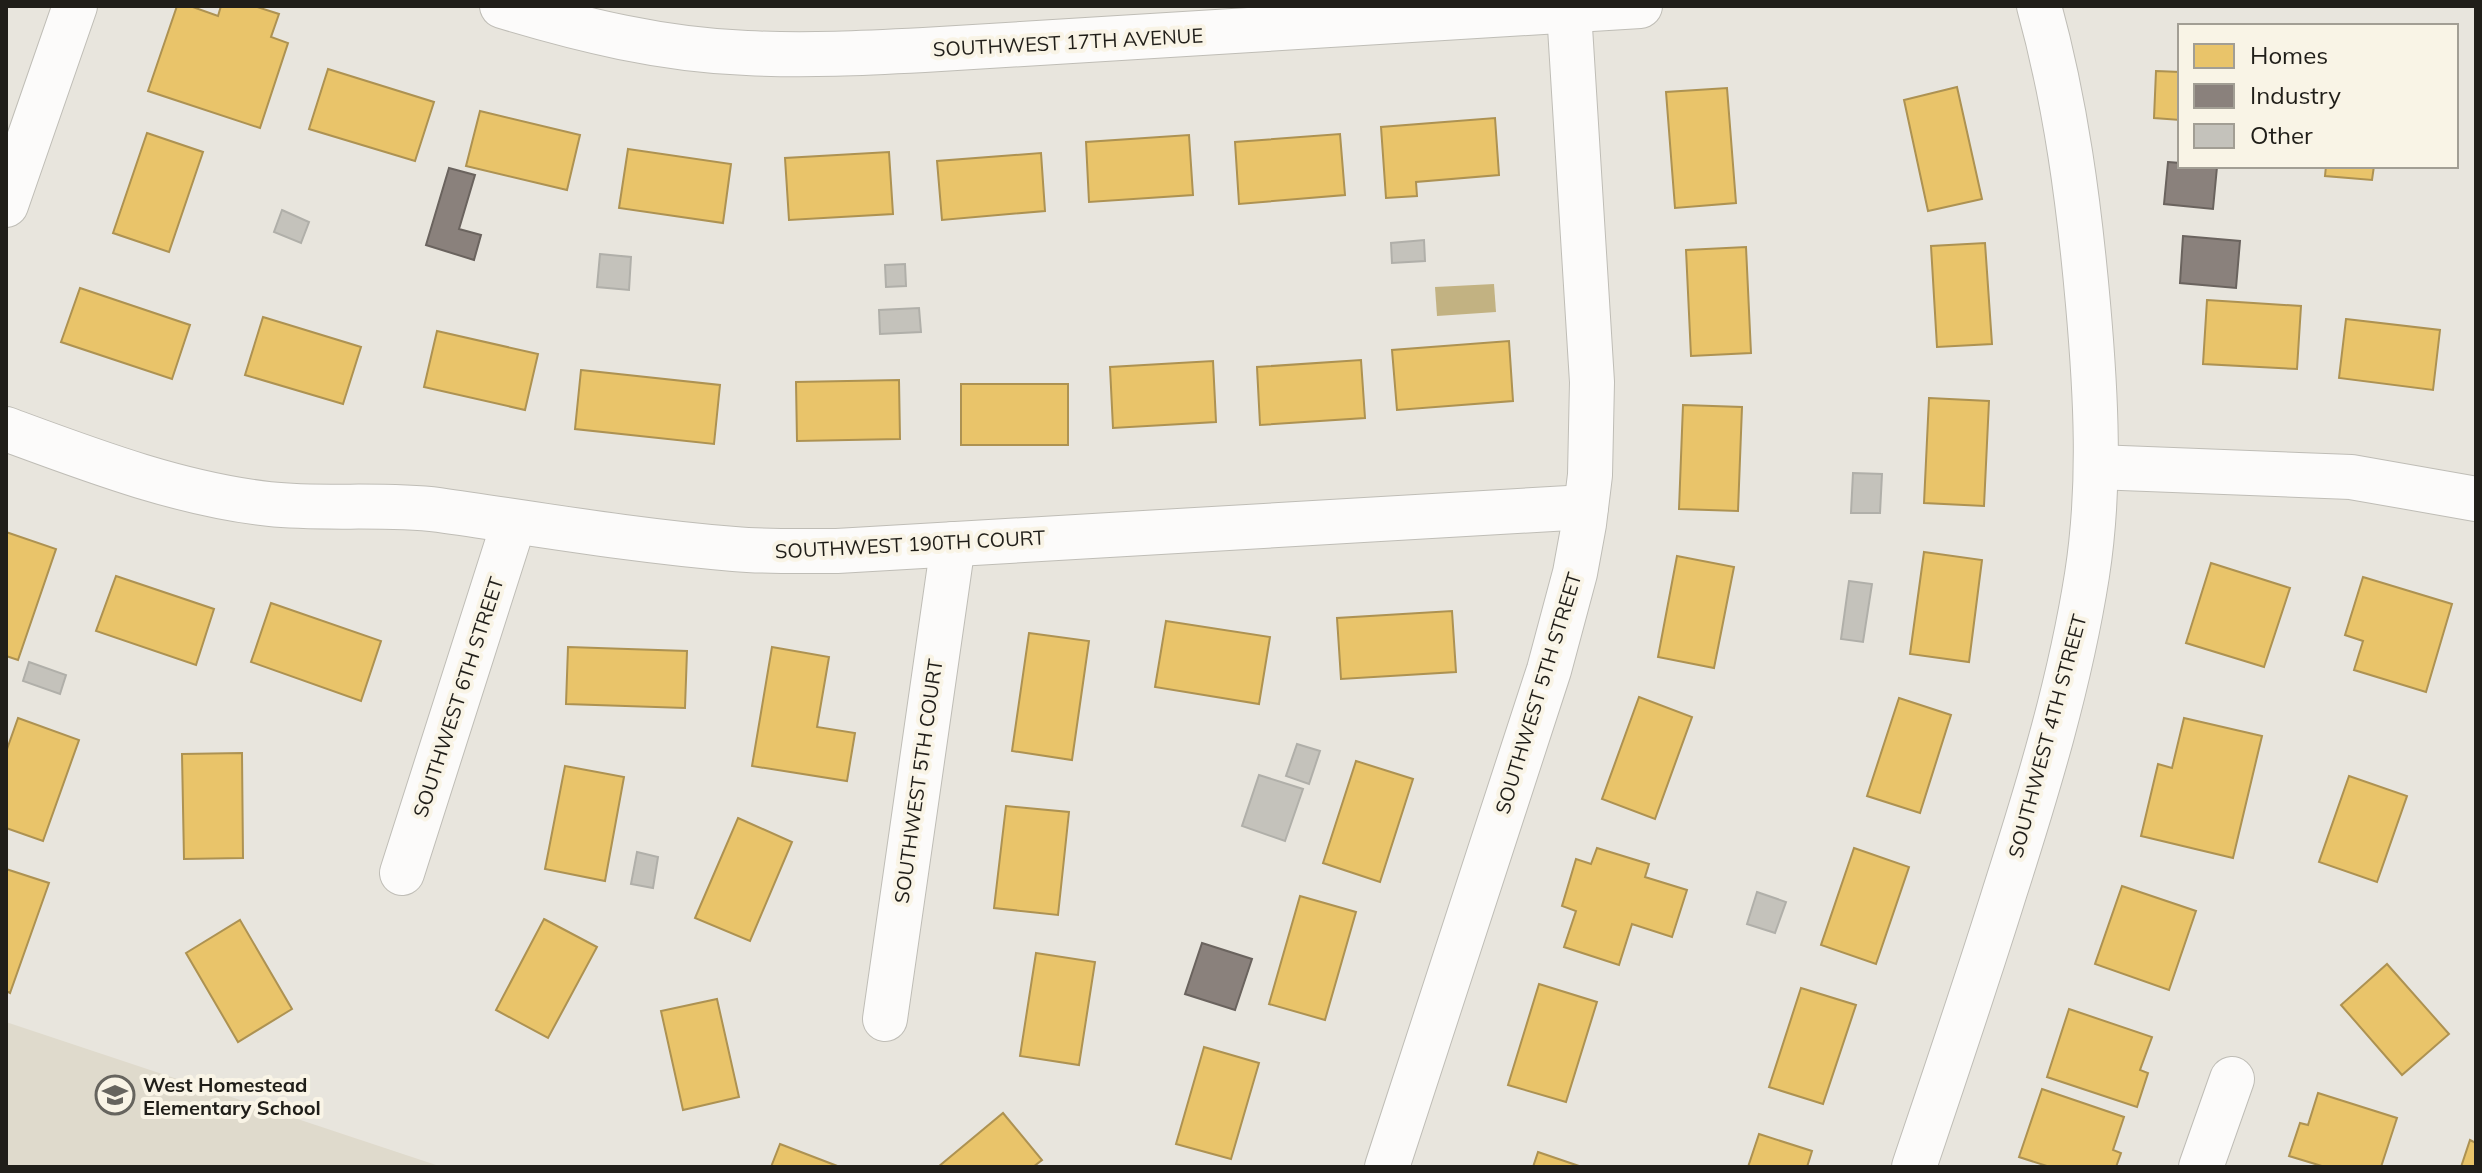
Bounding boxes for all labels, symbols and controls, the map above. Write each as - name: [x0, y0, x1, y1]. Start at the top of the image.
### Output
- street label: SOUTHWEST 17TH AVENUE: [932, 22, 1204, 62]
- legend: [2178, 24, 2458, 168]
- text: Homes: [2250, 40, 2328, 70]
- text: Industry: [2250, 80, 2341, 110]
- text: Other: [2250, 120, 2313, 150]
- street label: SOUTHWEST 190TH COURT: [774, 524, 1046, 564]
- street label: SOUTHWEST 5TH STREET: [1489, 569, 1587, 817]
- street label: SOUTHWEST 6TH STREET: [407, 574, 509, 820]
- street label: SOUTHWEST 4TH STREET: [2002, 611, 2092, 861]
- street label: SOUTHWEST 5TH COURT: [888, 657, 948, 905]
- place label: West Homestead Elementary School: [143, 1072, 321, 1120]
- school or university icon: West Homestead Elementary School: [94, 1074, 136, 1116]

